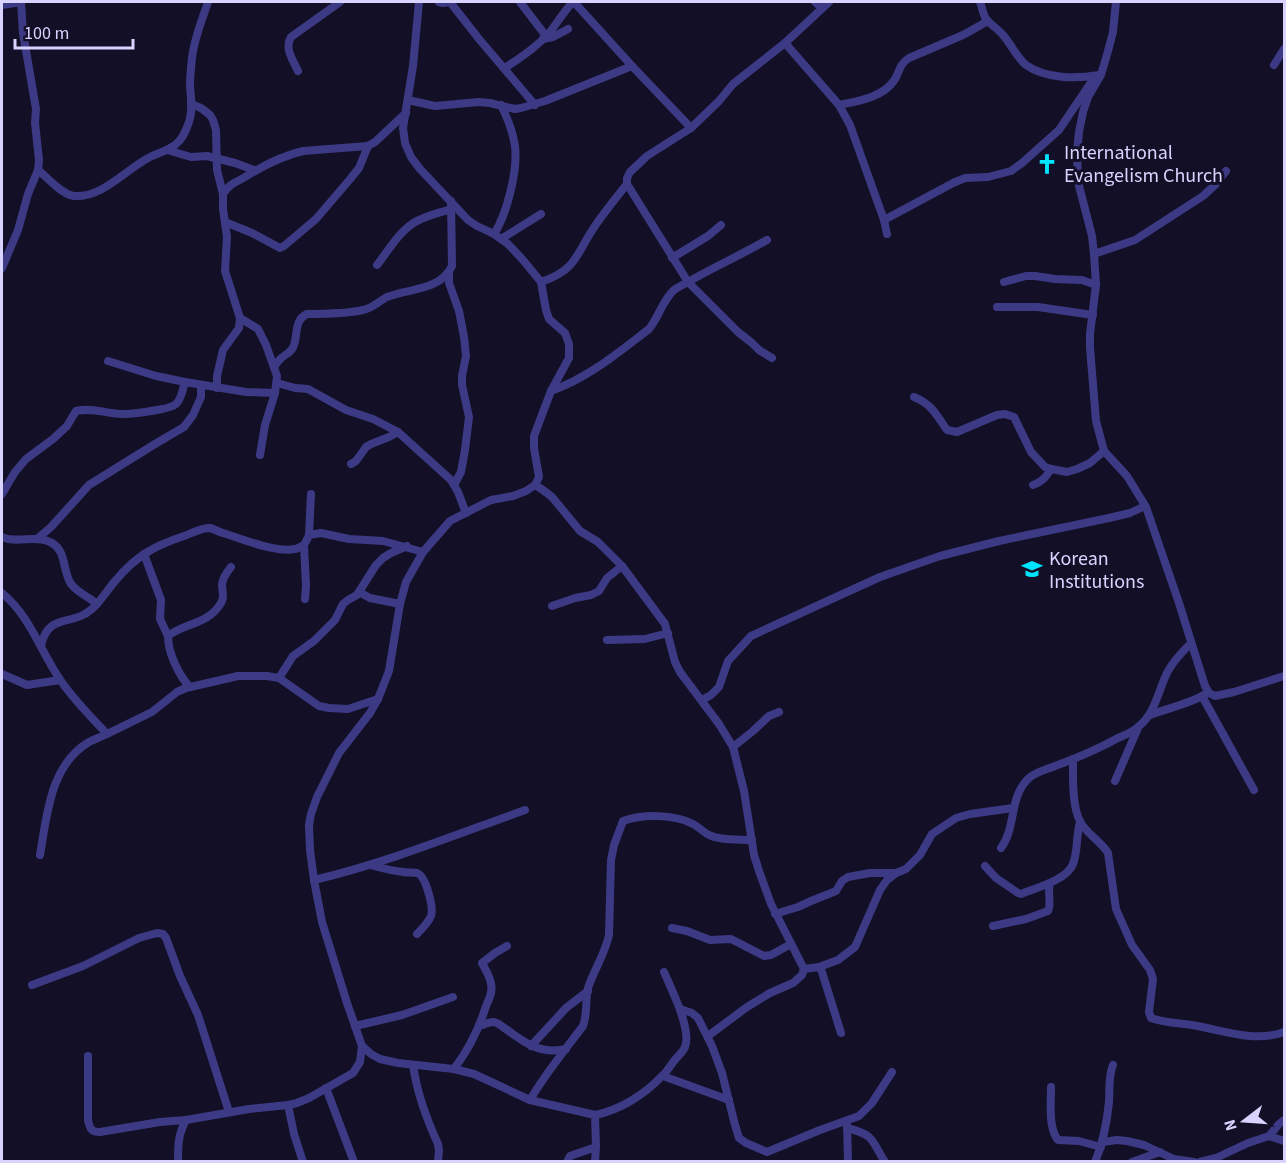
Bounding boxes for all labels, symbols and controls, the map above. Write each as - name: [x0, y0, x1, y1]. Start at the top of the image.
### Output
- scale bar: [15, 12, 134, 50]
- text: 100 m: [24, 21, 69, 46]
- place label: International Evangelism Church: [1064, 139, 1223, 190]
- church icon: International Evangelism Church: [1035, 152, 1059, 176]
- place label: Korean Institutions: [1049, 545, 1144, 596]
- school or university icon: Korean Institutions: [1020, 557, 1044, 581]
- north arrow: [1214, 1091, 1274, 1151]
- text: N: [1219, 1117, 1243, 1133]

